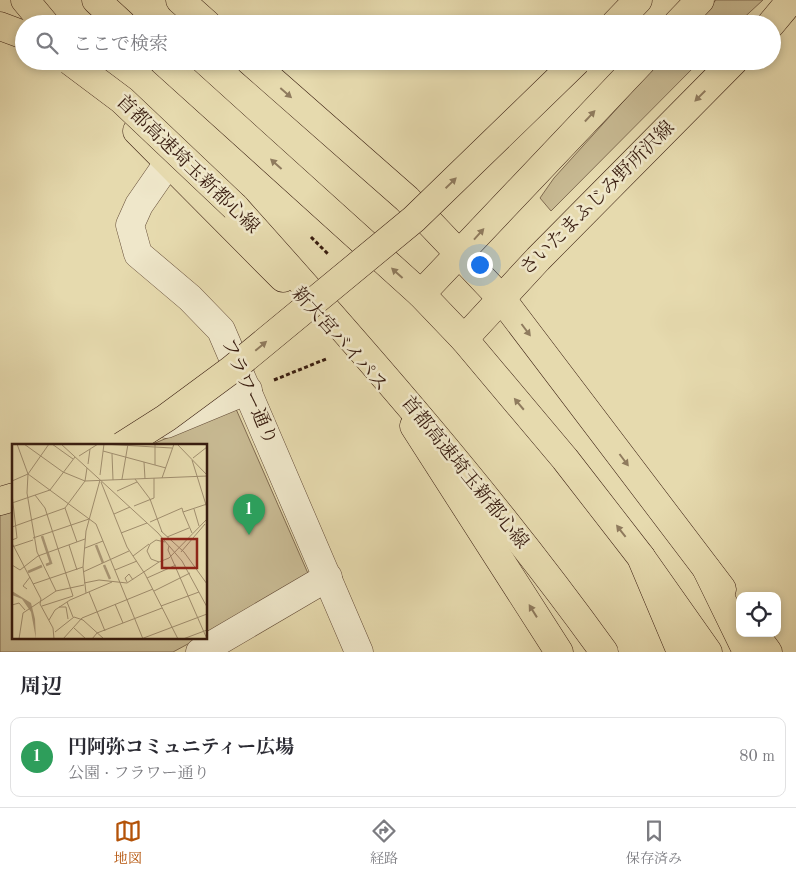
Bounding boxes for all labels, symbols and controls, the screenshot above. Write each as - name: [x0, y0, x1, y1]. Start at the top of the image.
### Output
- search box: [15, 15, 781, 70]
- icon: search: [33, 29, 61, 57]
- text: ここで検索: [73, 36, 168, 55]
- one-way arrow: [280, 88, 293, 99]
- street label: 首都高速埼玉新都心線: [112, 90, 264, 238]
- one-way arrow: [694, 90, 706, 102]
- one-way arrow: [584, 110, 596, 122]
- street label: さいたまふじみ野所沢線: [515, 116, 679, 280]
- one-way arrow: [271, 158, 283, 170]
- one-way arrow: [445, 177, 457, 189]
- one-way arrow: [473, 227, 484, 240]
- your location: [467, 252, 493, 278]
- one-way arrow: [391, 267, 403, 279]
- street label: 新大宮バイパス: [288, 282, 393, 396]
- one-way arrow: [520, 323, 531, 336]
- street label: フラワー通り: [217, 335, 281, 448]
- one-way arrow: [254, 340, 267, 351]
- street label: 首都高速埼玉新都心線: [397, 391, 534, 553]
- one-way arrow: [513, 399, 525, 411]
- inset map: [12, 444, 208, 640]
- one-way arrow: [619, 453, 629, 467]
- pin: 1: [233, 494, 265, 535]
- one-way arrow: [616, 524, 626, 538]
- map controls: [736, 592, 781, 637]
- button: locate: [736, 592, 781, 637]
- one-way arrow: [528, 604, 538, 617]
- text: 周辺: [20, 677, 62, 698]
- text: 円阿弥コミュニティー広場: [68, 739, 294, 758]
- text: 1: [32, 749, 42, 765]
- text: 80 m: [739, 749, 775, 765]
- text: 公園 · フラワー通り: [68, 766, 209, 782]
- tab: 地図: [114, 817, 142, 868]
- tab: 経路: [370, 817, 398, 868]
- tab: 保存済み: [626, 817, 682, 868]

